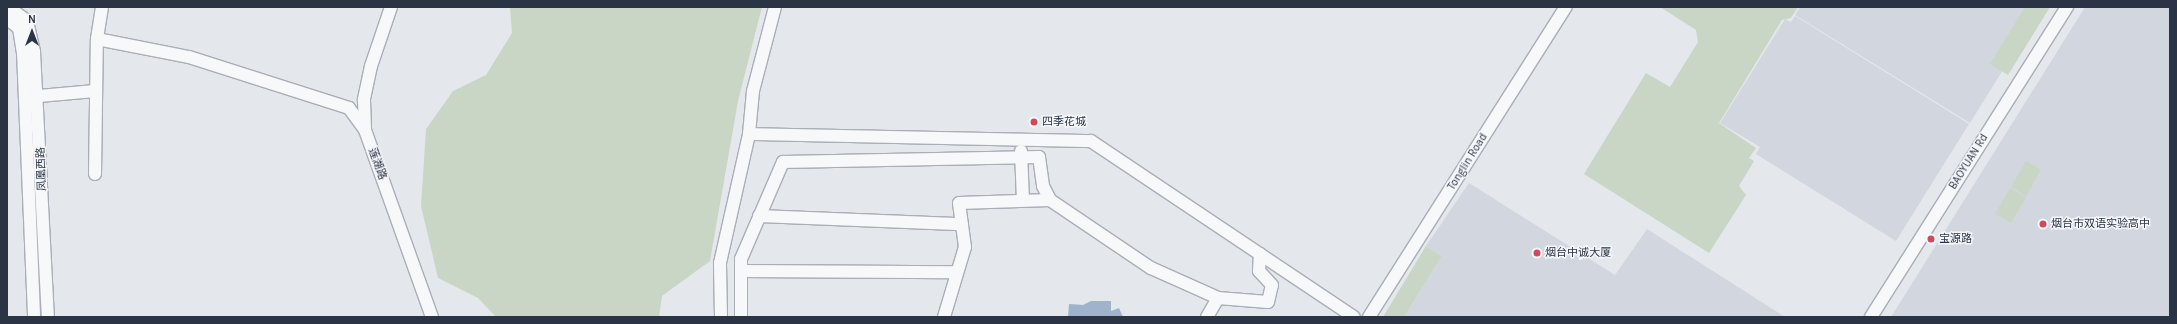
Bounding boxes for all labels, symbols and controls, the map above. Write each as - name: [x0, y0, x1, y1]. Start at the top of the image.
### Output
- north arrow: [12, 12, 52, 52]
- text: N: [28, 13, 36, 26]
- place label: 四季花城: [1042, 115, 1086, 129]
- marker: 四季花城: [1029, 117, 1039, 127]
- street label: Tonglin Road: [1445, 131, 1491, 193]
- street label: BAOYUAN Rd: [1947, 132, 1991, 192]
- street label: 莲湖路: [365, 146, 389, 182]
- street label: 凤凰西路: [35, 147, 49, 191]
- place label: 烟台市双语实验高中: [2051, 217, 2150, 231]
- marker: 烟台市双语实验高中: [2038, 219, 2048, 229]
- place label: 宝源路: [1939, 232, 1972, 246]
- marker: 宝源路: [1926, 234, 1936, 244]
- place label: 烟台中诚大厦: [1545, 246, 1611, 260]
- marker: 烟台中诚大厦: [1532, 248, 1542, 258]

